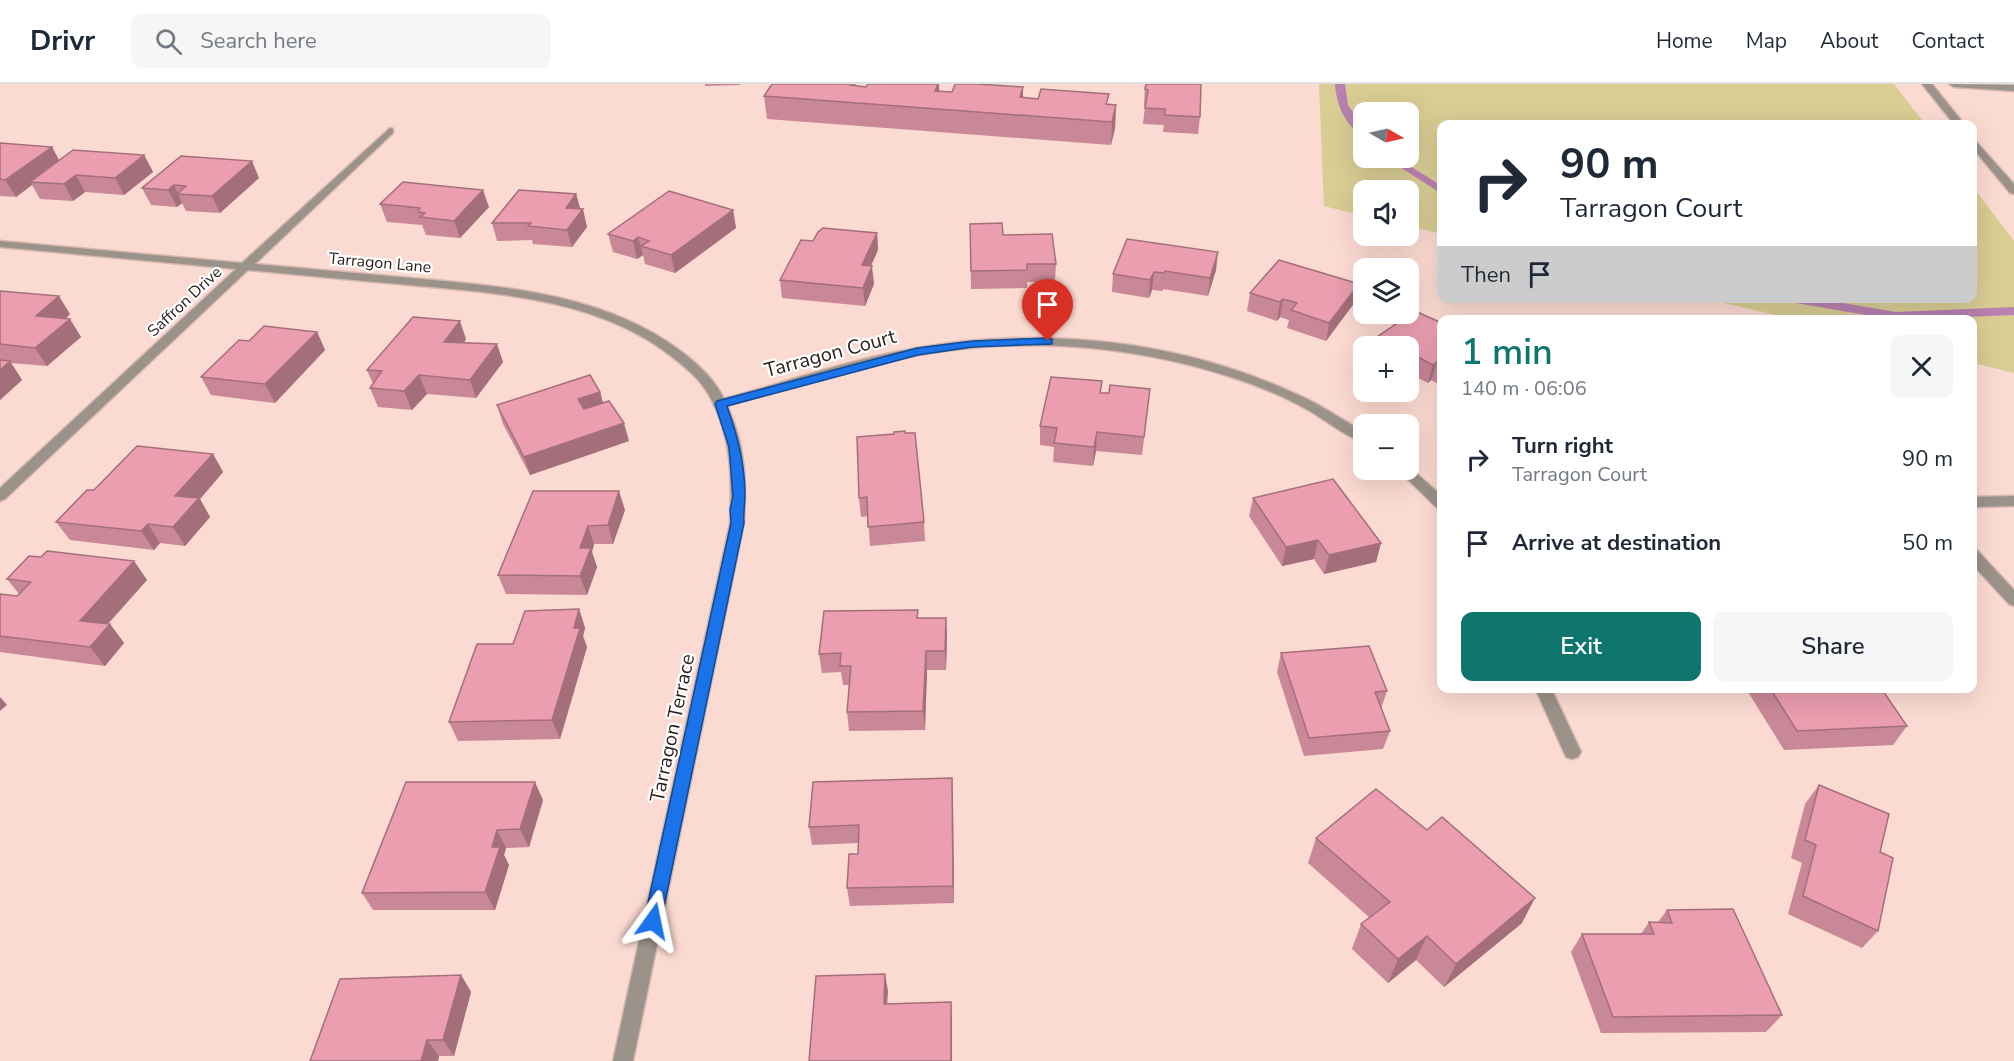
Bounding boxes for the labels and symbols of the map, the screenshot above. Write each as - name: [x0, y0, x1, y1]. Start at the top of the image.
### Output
- north arrow: [1353, 102, 1419, 168]
- street label: Tarragon Lane: [328, 248, 432, 278]
- street label: Saffron Drive: [143, 261, 227, 342]
- pin: [1022, 279, 1073, 341]
- street label: Tarragon Court: [761, 323, 900, 384]
- street label: Tarragon Terrace: [644, 651, 701, 805]
- position arrow: [621, 889, 685, 953]

